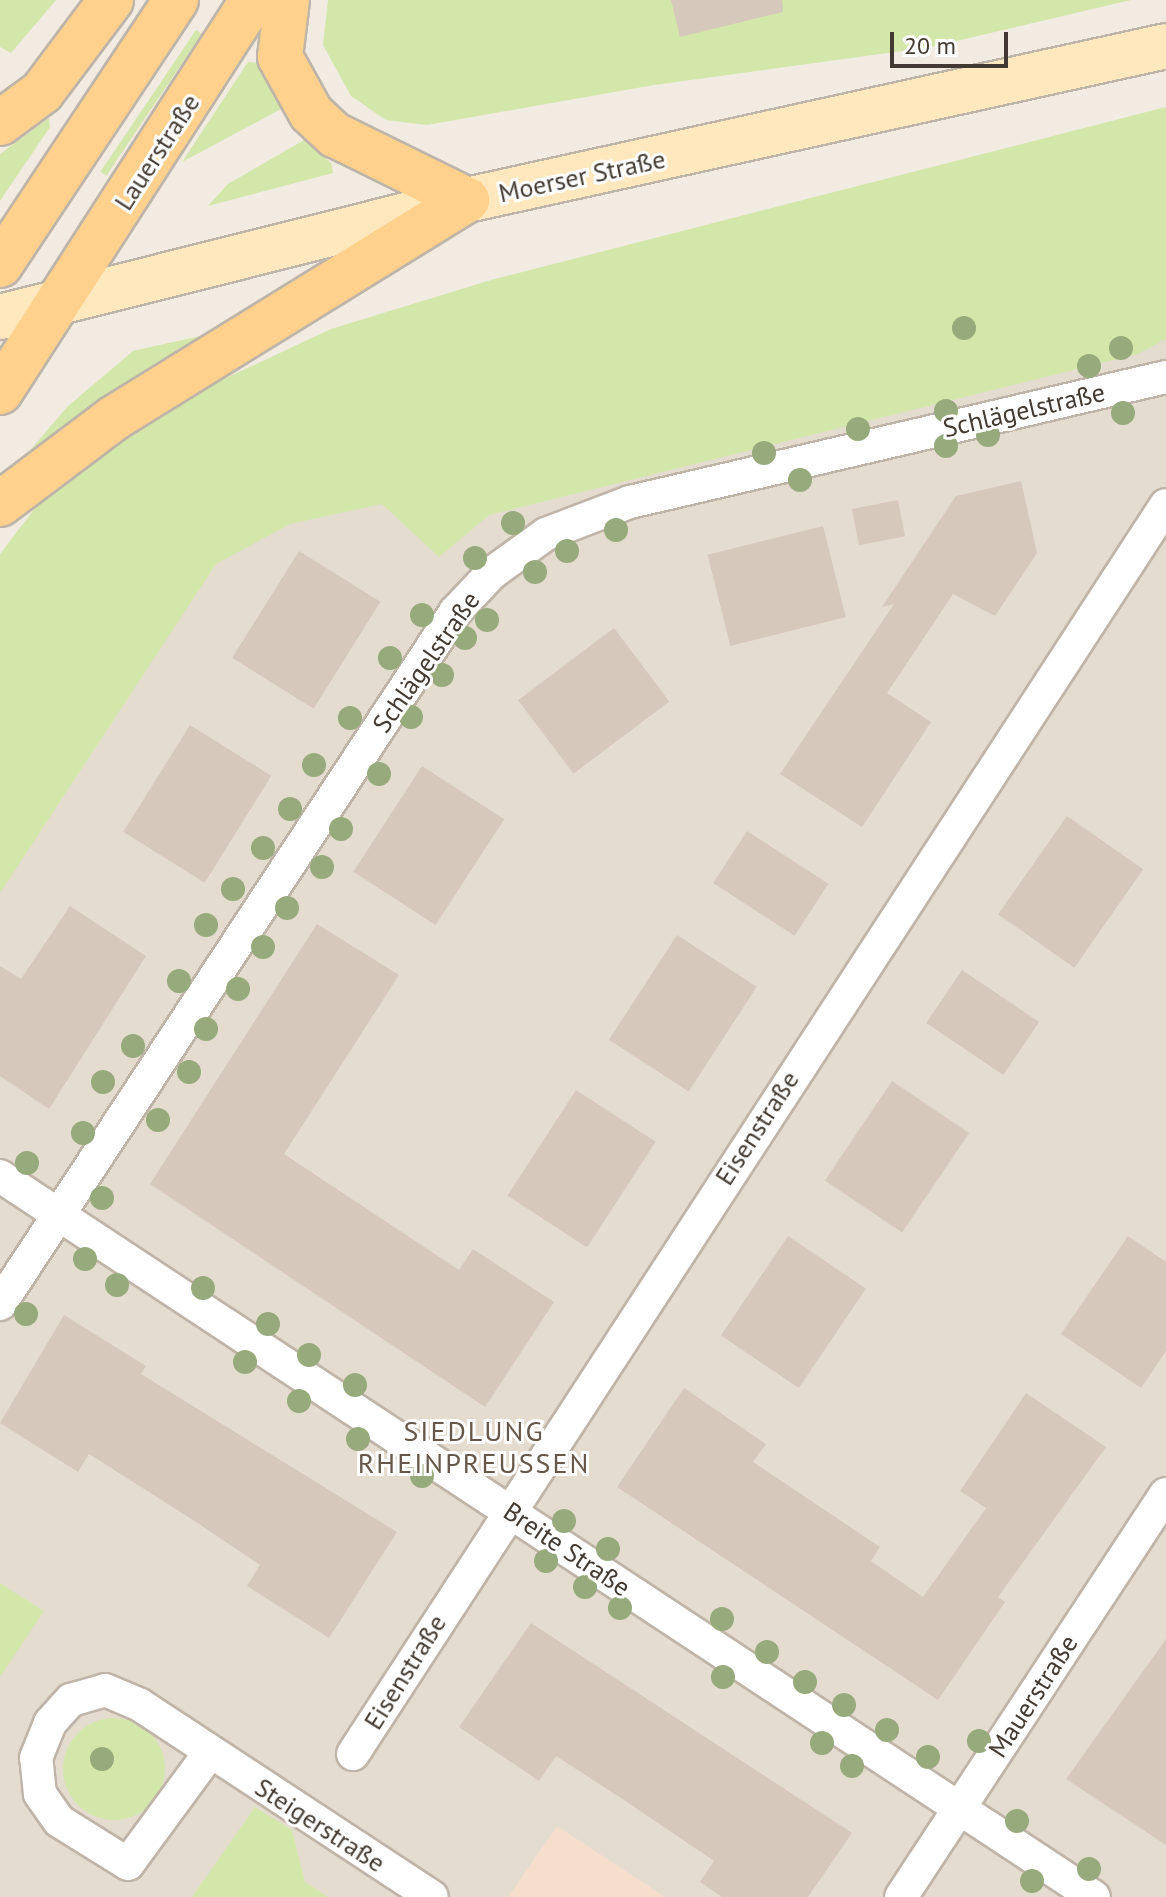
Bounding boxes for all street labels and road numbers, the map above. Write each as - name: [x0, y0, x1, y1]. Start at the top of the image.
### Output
- street label: Lauerstraße: [108, 88, 206, 216]
- street label: Moerser Straße: [496, 143, 668, 209]
- street label: Schlägelstraße: [940, 376, 1108, 444]
- street label: Schlägelstraße: [366, 585, 486, 739]
- street label: Eisenstraße: [709, 1065, 805, 1191]
- street label: Breite Straße: [498, 1495, 636, 1603]
- street label: Eisenstraße: [357, 1609, 453, 1735]
- street label: Mauerstraße: [982, 1629, 1084, 1763]
- street label: Steigerstraße: [249, 1771, 391, 1879]

